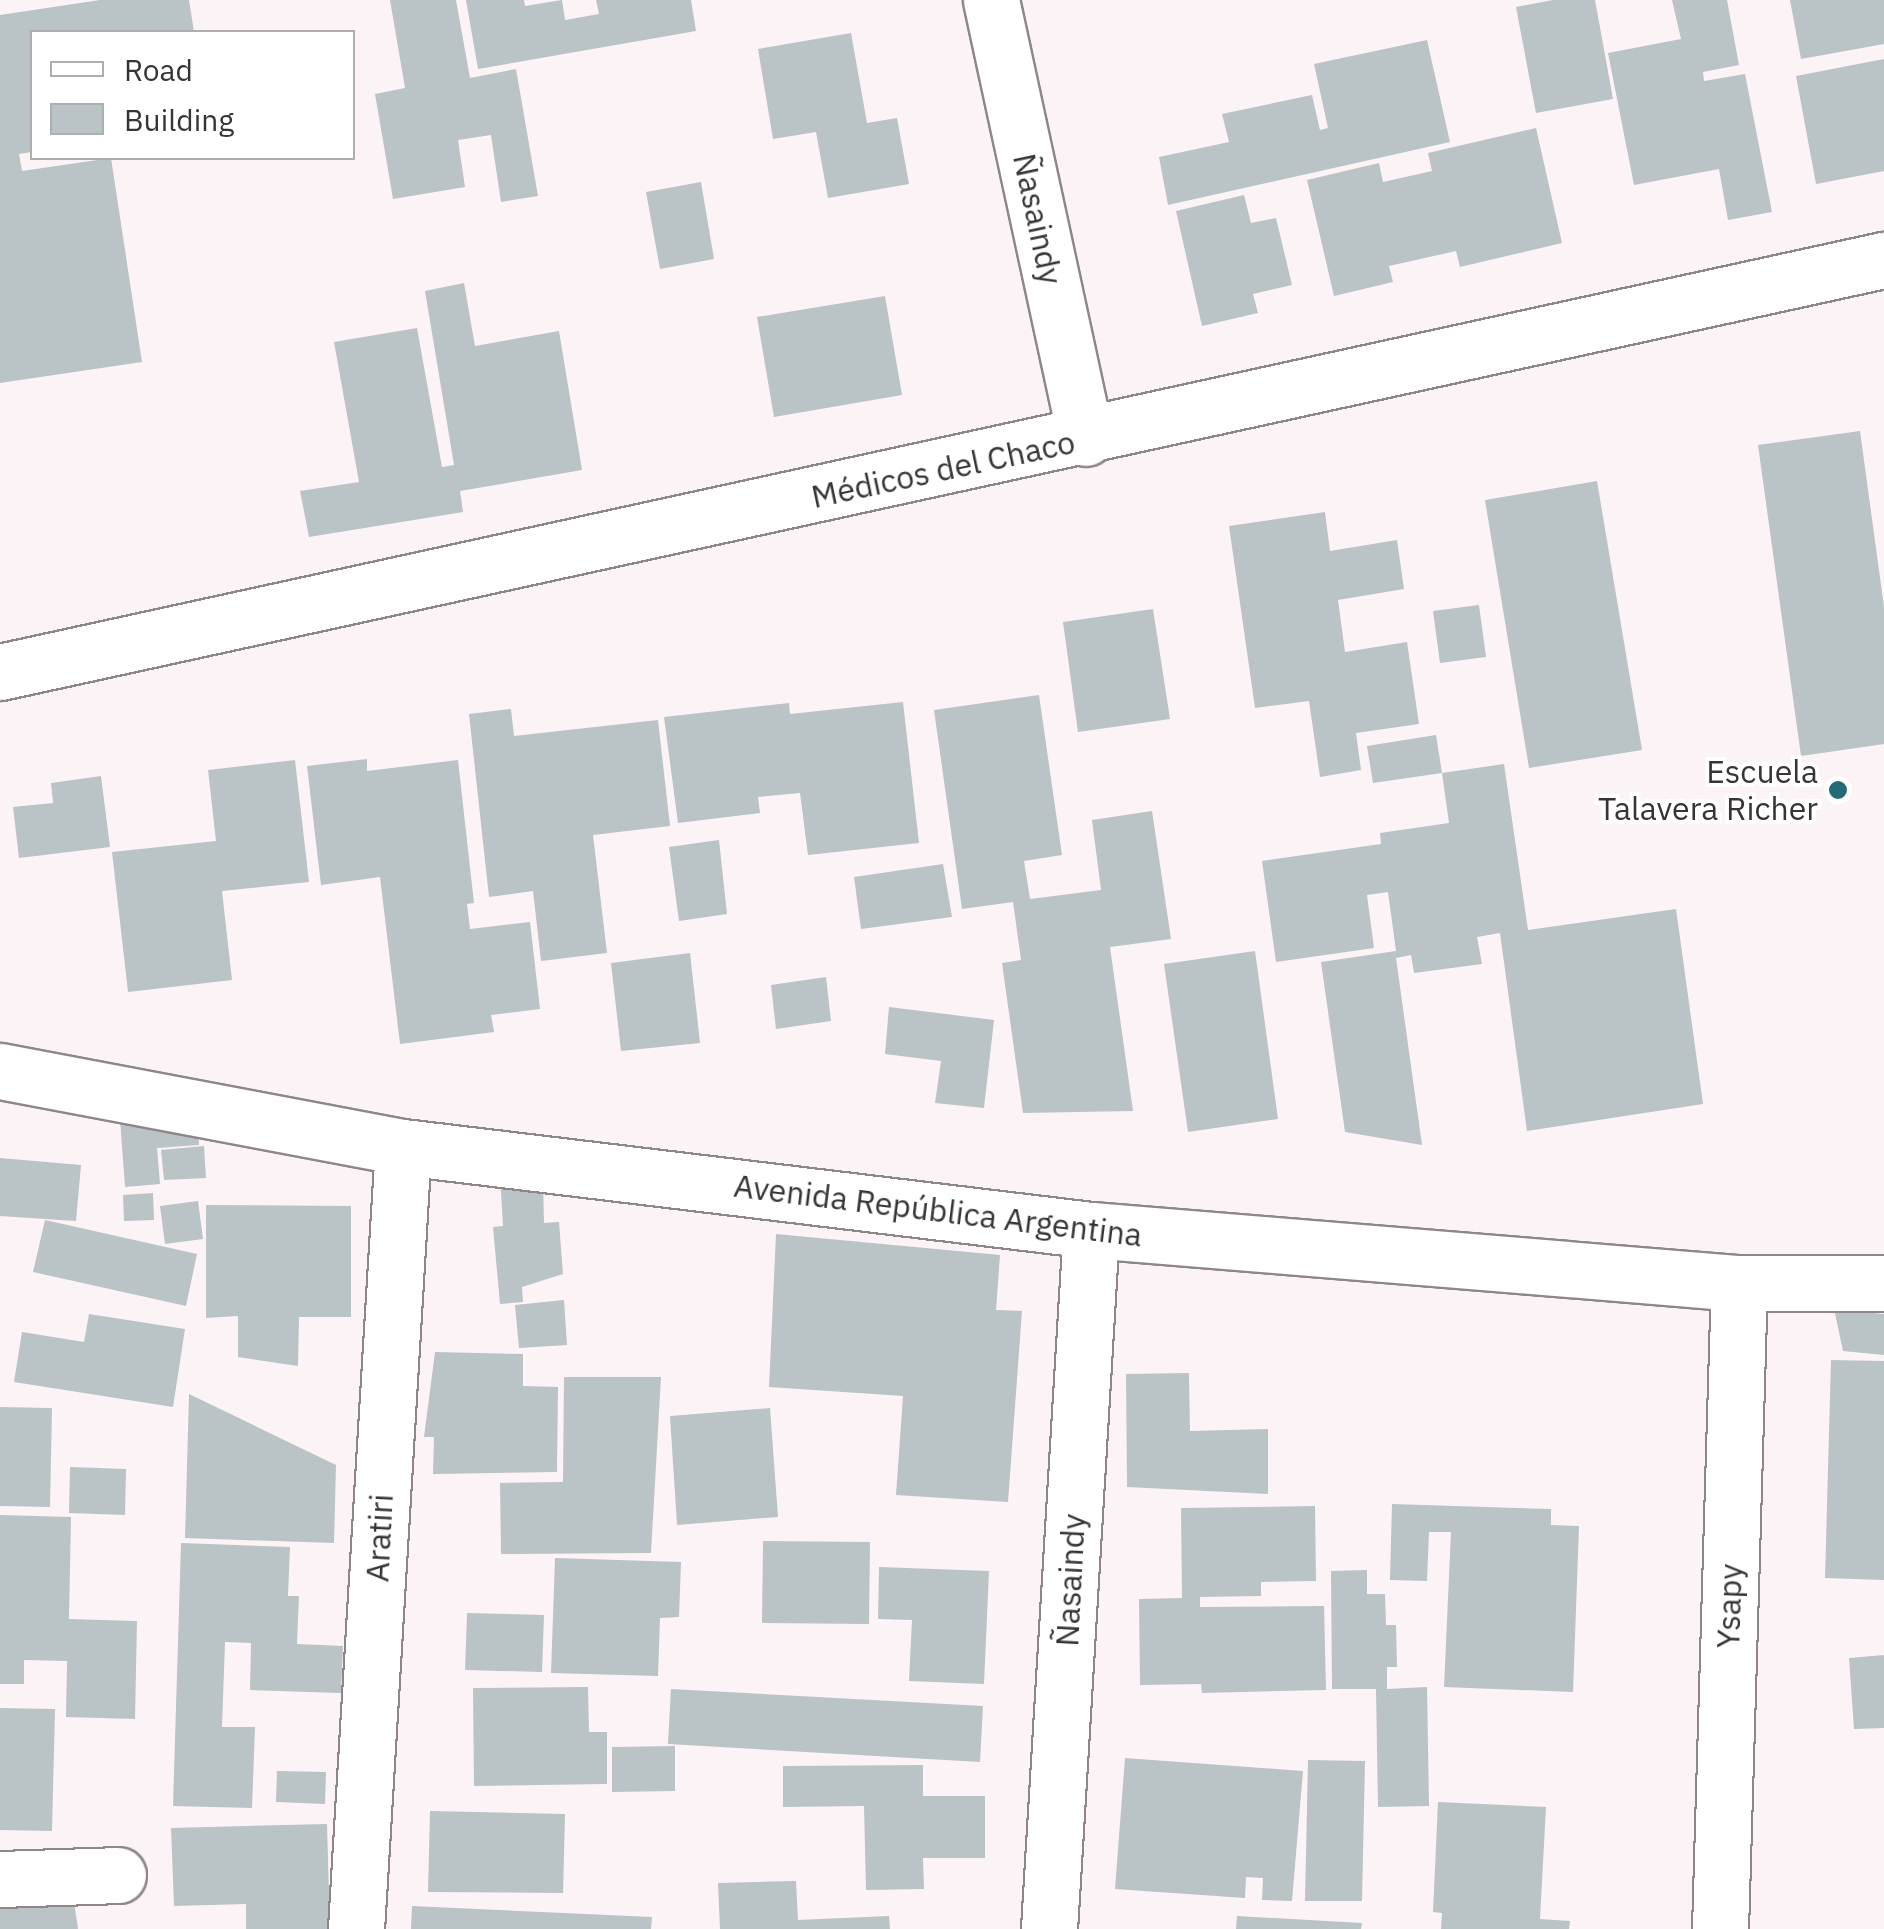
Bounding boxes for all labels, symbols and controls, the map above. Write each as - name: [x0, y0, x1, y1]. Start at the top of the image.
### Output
- legend: [30, 30, 355, 160]
- text: Road: [124, 50, 193, 89]
- text: Building: [124, 100, 234, 139]
- street label: Ñasaindy: [1005, 150, 1071, 288]
- street label: Médicos del Chaco: [808, 422, 1078, 516]
- place label: Escuela Talavera Richer: [1598, 753, 1818, 828]
- marker: Escuela Talavera Richer: [1827, 779, 1849, 801]
- street label: Avenida República Argentina: [732, 1166, 1144, 1254]
- street label: Aratiri: [358, 1493, 400, 1583]
- street label: Ñasaindy: [1047, 1513, 1093, 1647]
- street label: Ysapy: [1708, 1563, 1750, 1649]

